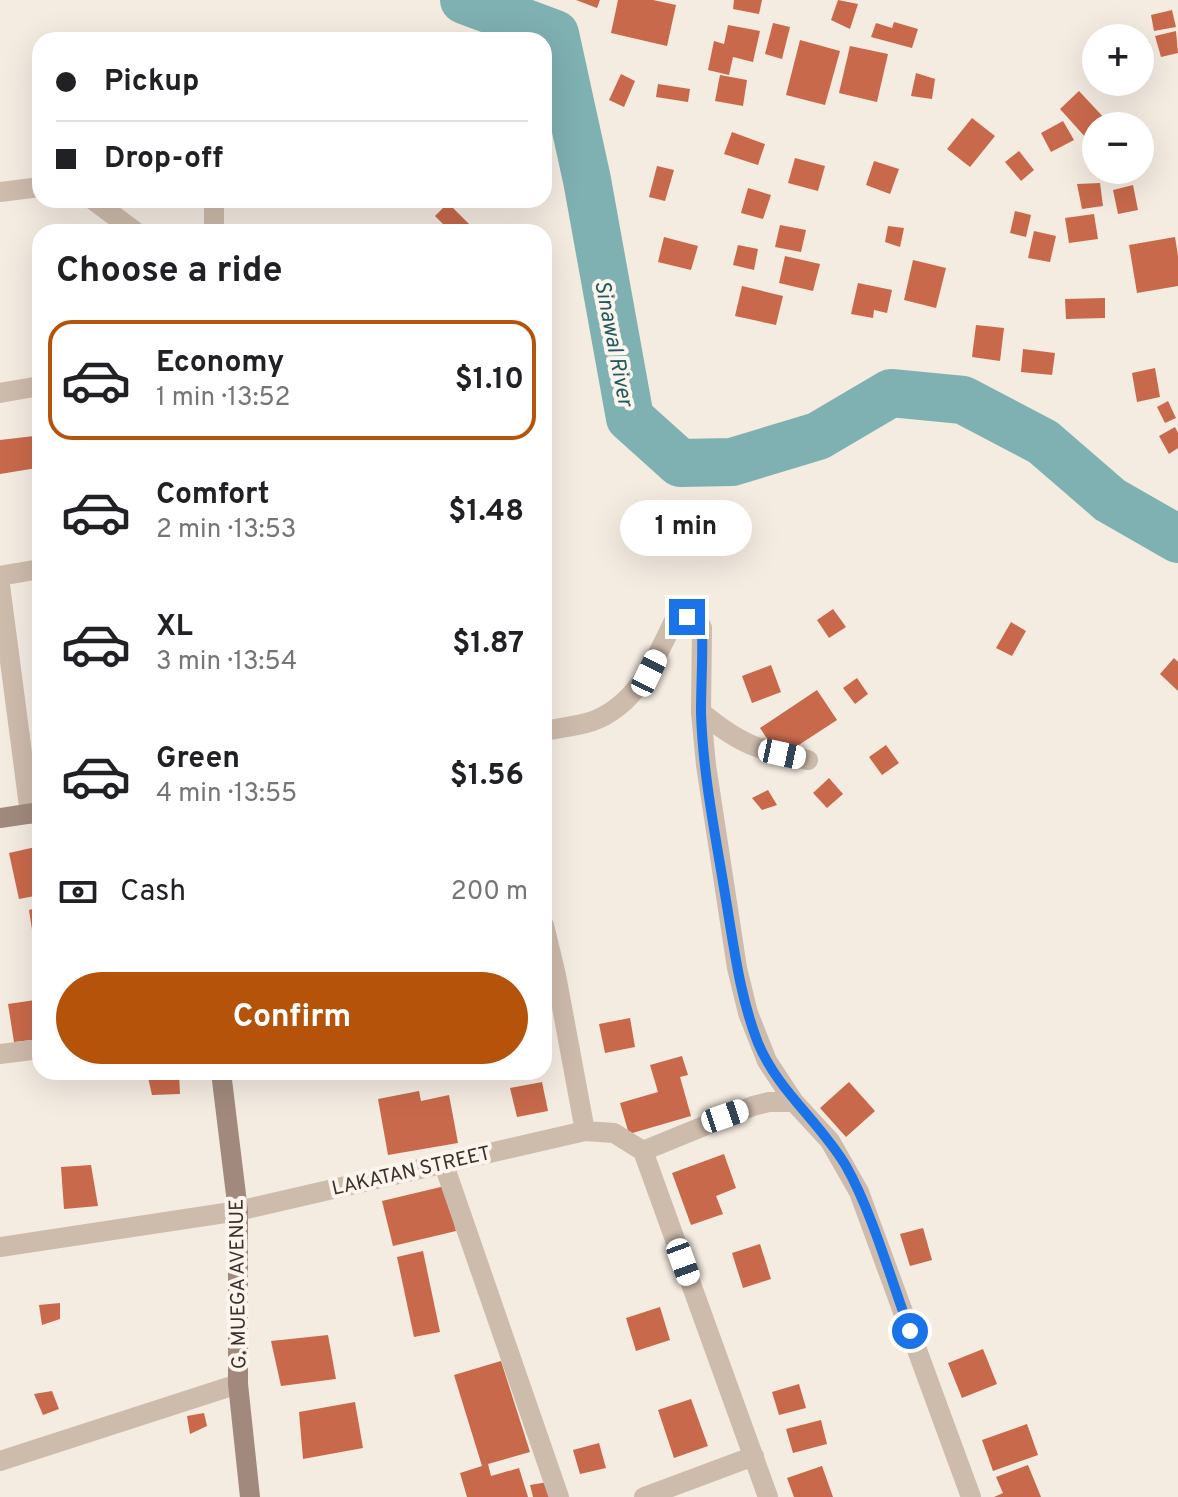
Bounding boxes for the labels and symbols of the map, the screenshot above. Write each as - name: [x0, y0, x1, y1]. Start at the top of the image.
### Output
- water label: Sinawal River: [587, 278, 638, 410]
- callout: 1 min: [621, 501, 753, 557]
- route end: [669, 599, 705, 635]
- car: [628, 646, 670, 700]
- car: [756, 737, 808, 771]
- car: [698, 1097, 752, 1135]
- street label: LAKATAN STREET: [329, 1141, 494, 1203]
- street label: G. MUEGA AVENUE: [225, 1199, 253, 1369]
- car: [664, 1235, 702, 1289]
- route start: [892, 1313, 928, 1349]

